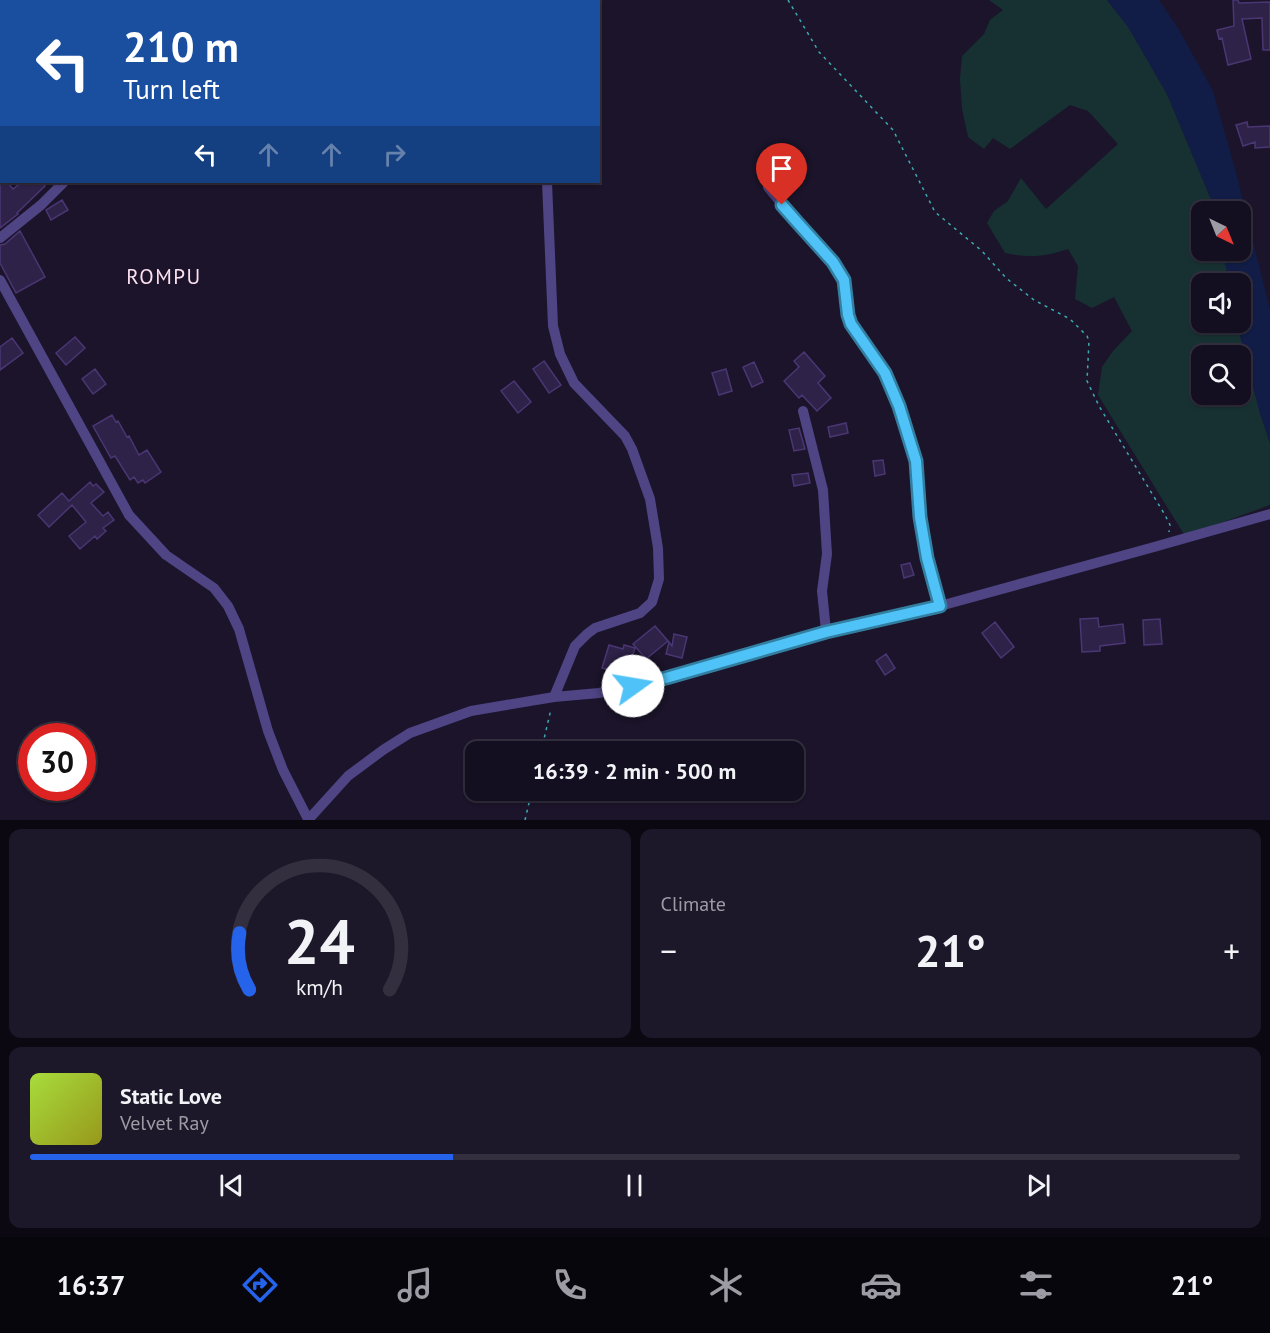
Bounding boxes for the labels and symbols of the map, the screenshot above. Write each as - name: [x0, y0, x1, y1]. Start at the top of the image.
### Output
- pin: [756, 143, 807, 205]
- north arrow: [1191, 201, 1251, 261]
- district label: ROMPU: [126, 263, 202, 290]
- position arrow: [601, 654, 665, 718]
- speed limit sign: 30: [18, 723, 96, 801]

